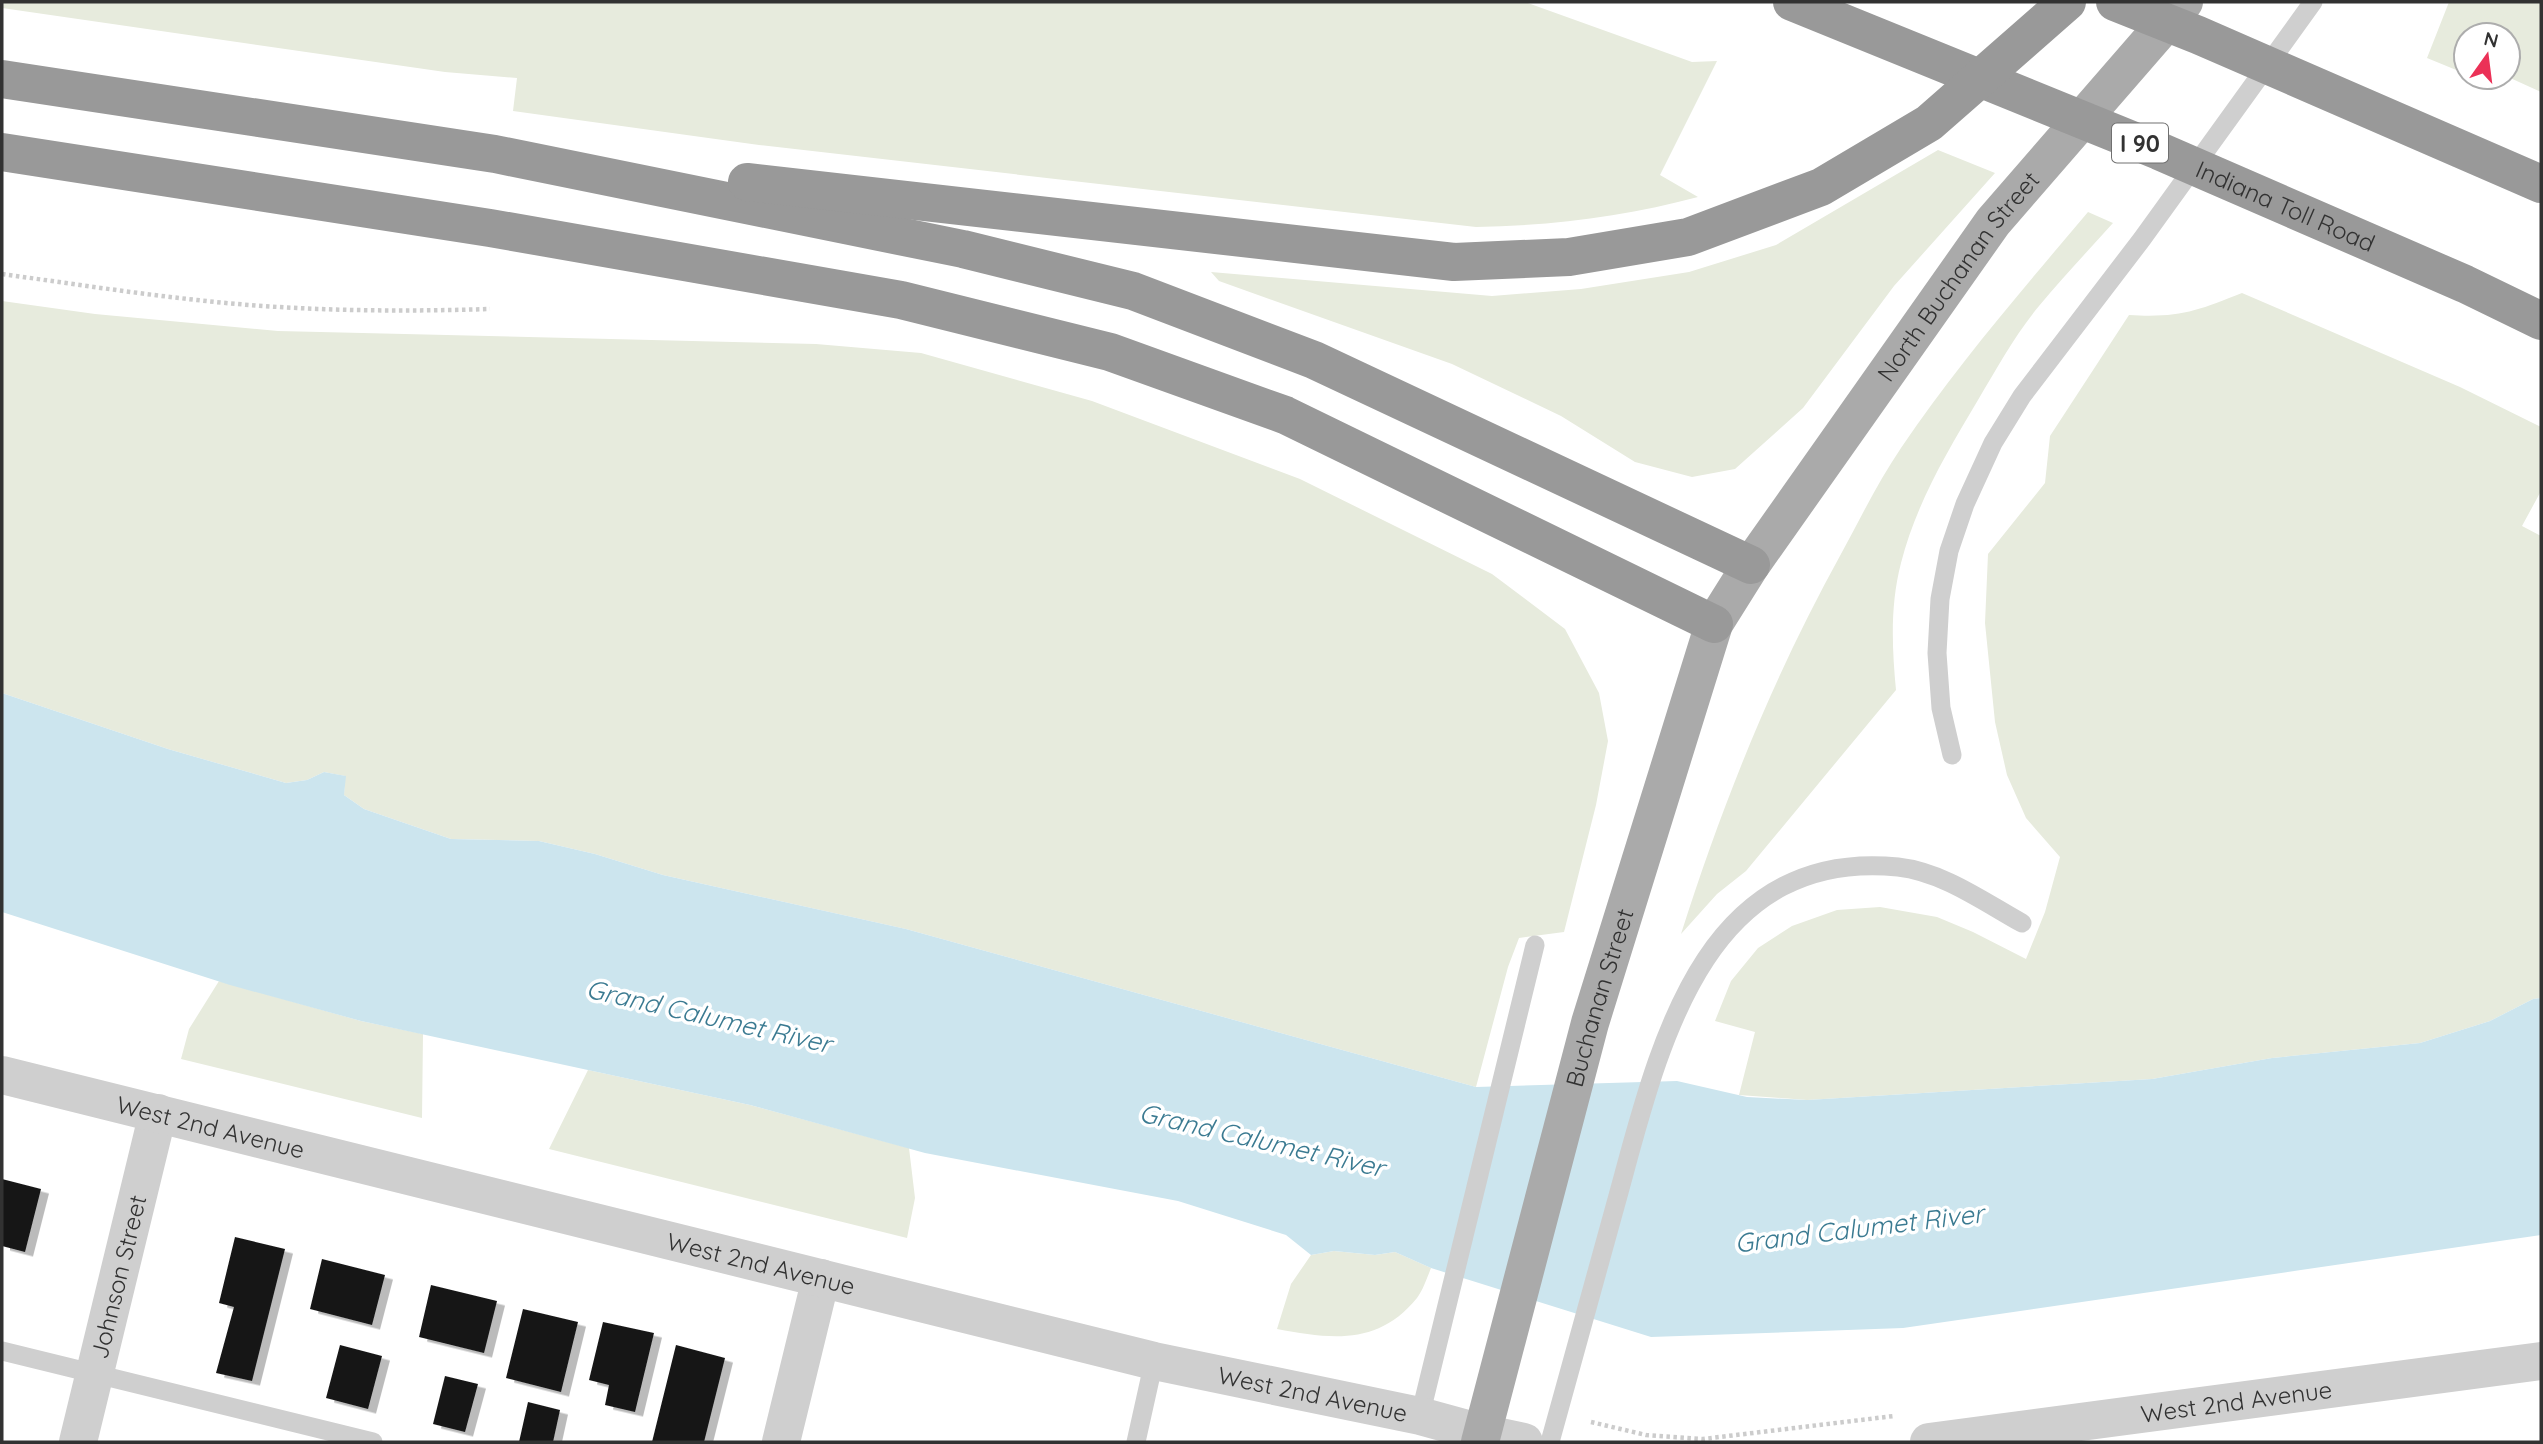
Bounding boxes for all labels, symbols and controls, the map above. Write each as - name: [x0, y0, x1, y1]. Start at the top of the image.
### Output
- north arrow: [2452, 21, 2522, 91]
- text: N: [2481, 26, 2501, 53]
- road number: I 90: [2112, 124, 2168, 162]
- street label: Indiana Toll Road: [2191, 154, 2380, 258]
- street label: North Buchanan Street: [1870, 165, 2045, 387]
- street label: Buchanan Street: [1559, 905, 1640, 1090]
- water label: Grand Calumet River: [583, 972, 838, 1061]
- street label: West 2nd Avenue: [114, 1089, 308, 1165]
- water label: Grand Calumet River: [1136, 1096, 1391, 1185]
- street label: Johnson Street: [84, 1192, 153, 1362]
- water label: Grand Calumet River: [1733, 1196, 1988, 1260]
- street label: West 2nd Avenue: [664, 1226, 858, 1301]
- street label: West 2nd Avenue: [1215, 1360, 1410, 1428]
- street label: West 2nd Avenue: [2139, 1374, 2334, 1429]

